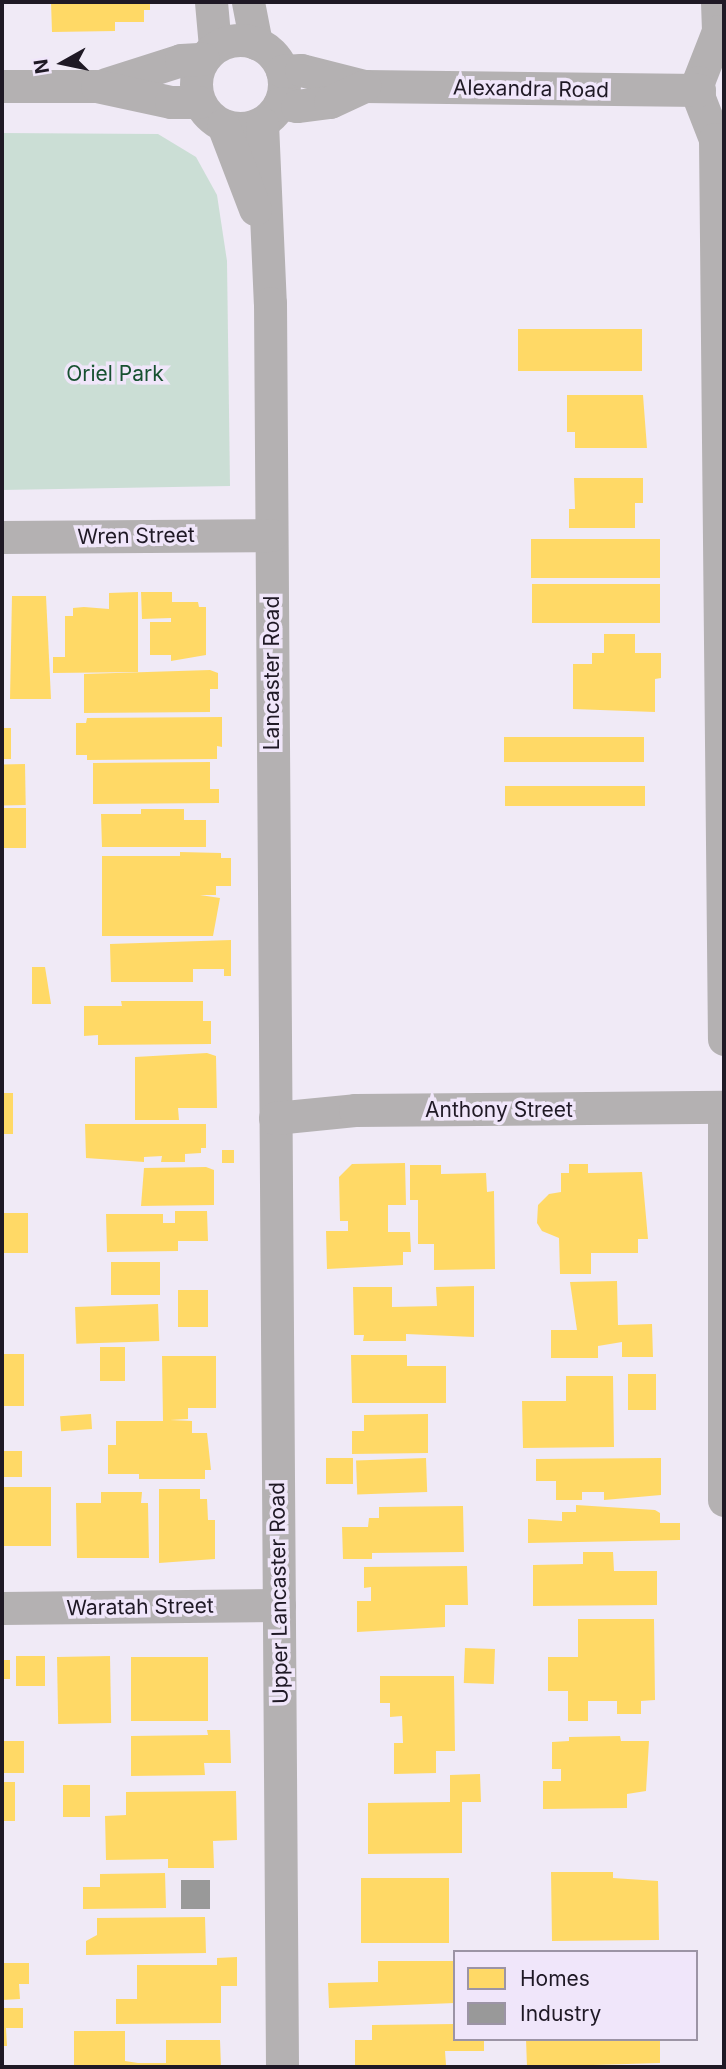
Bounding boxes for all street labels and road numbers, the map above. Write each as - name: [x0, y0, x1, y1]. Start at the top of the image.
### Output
- street label: Alexandra Road: [453, 75, 609, 103]
- street label: Wren Street: [77, 522, 195, 550]
- street label: Lancaster Road: [259, 596, 285, 750]
- street label: Anthony Street: [425, 1097, 573, 1123]
- street label: Upper Lancaster Road: [264, 1482, 294, 1704]
- street label: Waratah Street: [66, 1593, 214, 1621]

